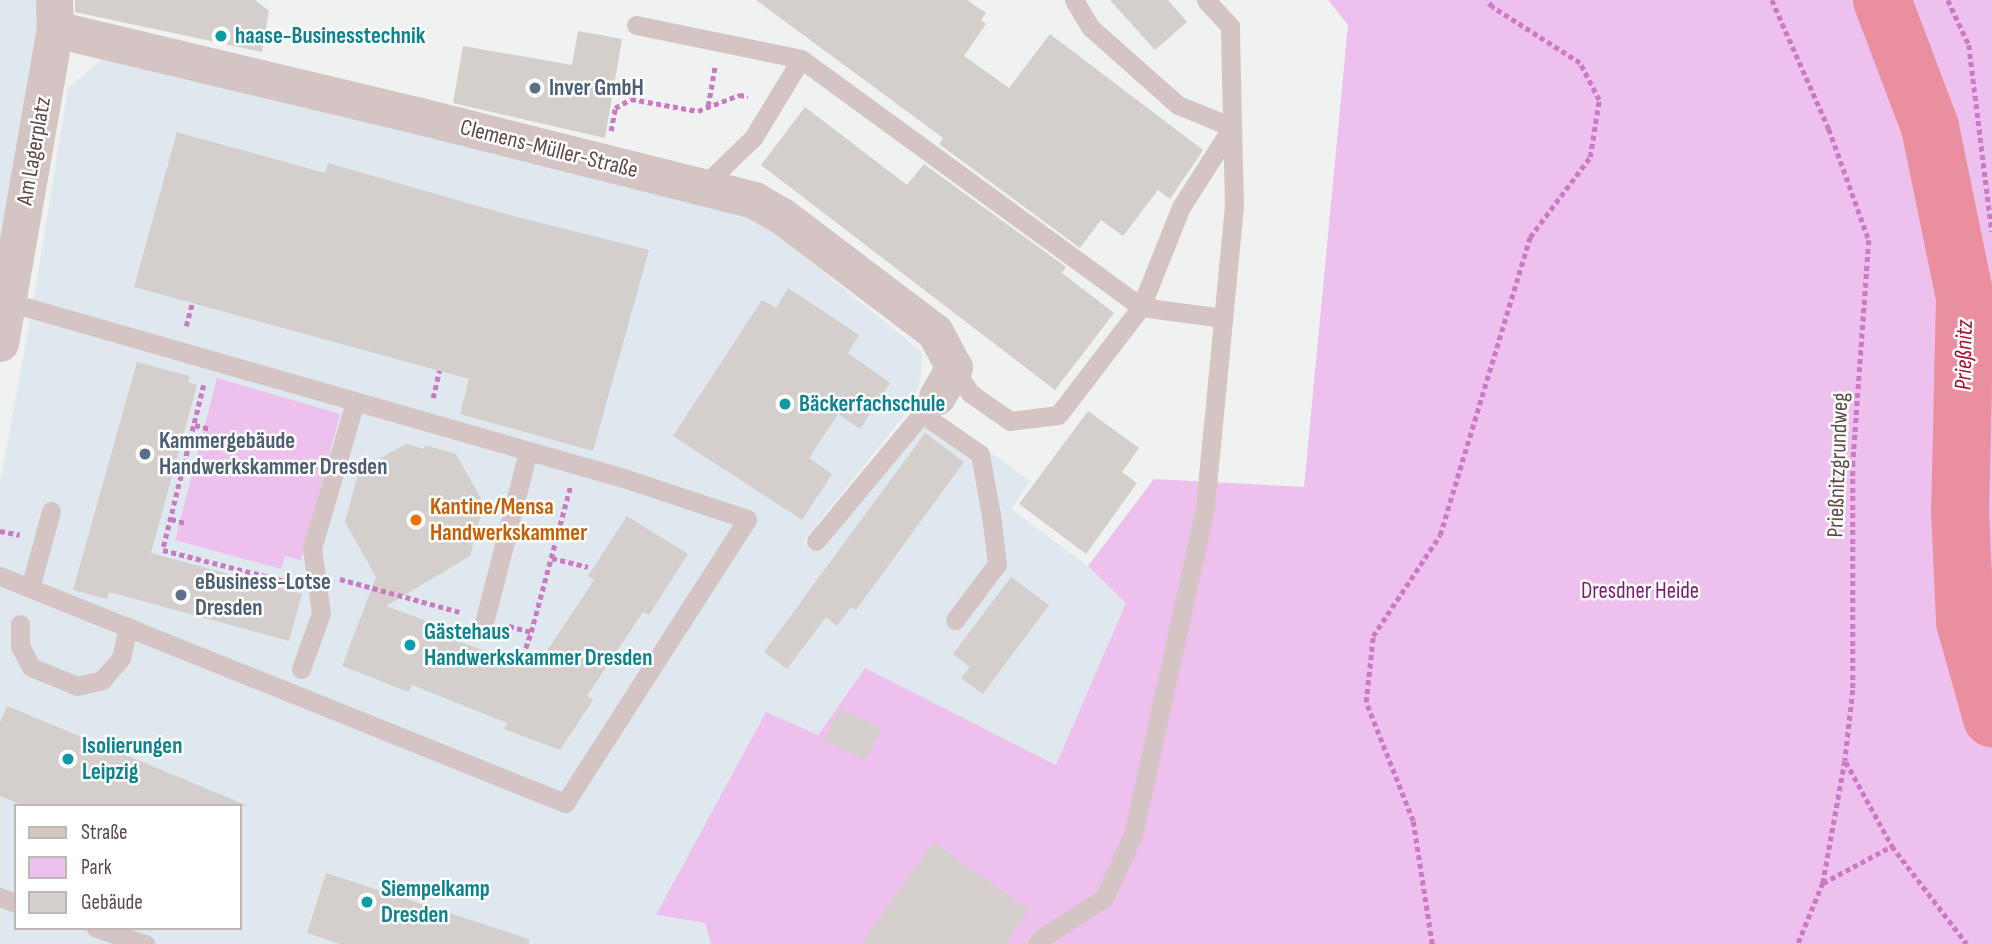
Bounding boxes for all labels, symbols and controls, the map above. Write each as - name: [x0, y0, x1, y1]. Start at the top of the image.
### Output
- place label: haase-Businesstechnik: [235, 22, 425, 50]
- marker: haase-Businesstechnik: [213, 28, 229, 44]
- place label: Inver GmbH: [549, 74, 644, 102]
- marker: Inver GmbH: [527, 80, 543, 96]
- street label: Am Lagerplatz: [11, 95, 57, 207]
- street label: Clemens-Müller-Straße: [457, 114, 641, 184]
- water label: Prießnitz: [1949, 320, 1979, 390]
- place label: Bäckerfachschule: [799, 390, 945, 418]
- street label: Prießnitzgrundweg: [1822, 392, 1854, 538]
- marker: Bäckerfachschule: [777, 396, 793, 412]
- place label: Kammergebäude Handwerkskammer Dresden: [159, 427, 387, 481]
- marker: Kammergebäude Handwerkskammer Dresden: [137, 446, 153, 462]
- place label: Kantine/Mensa Handwerkskammer: [430, 493, 587, 547]
- marker: Kantine/Mensa Handwerkskammer: [408, 512, 424, 528]
- place label: eBusiness-Lotse Dresden: [195, 568, 331, 622]
- park label: Dresdner Heide: [1581, 577, 1699, 605]
- marker: eBusiness-Lotse Dresden: [173, 587, 189, 603]
- place label: Gästehaus Handwerkskammer Dresden: [424, 618, 652, 672]
- marker: Gästehaus Handwerkskammer Dresden: [402, 637, 418, 653]
- place label: Isolierungen Leipzig: [82, 732, 182, 786]
- marker: Isolierungen Leipzig: [60, 751, 76, 767]
- legend: [14, 804, 242, 930]
- text: Straße: [81, 820, 127, 845]
- text: Park: [81, 855, 112, 880]
- place label: Siempelkamp Dresden: [381, 875, 490, 929]
- text: Gebäude: [81, 890, 143, 915]
- marker: Siempelkamp Dresden: [359, 894, 375, 910]

